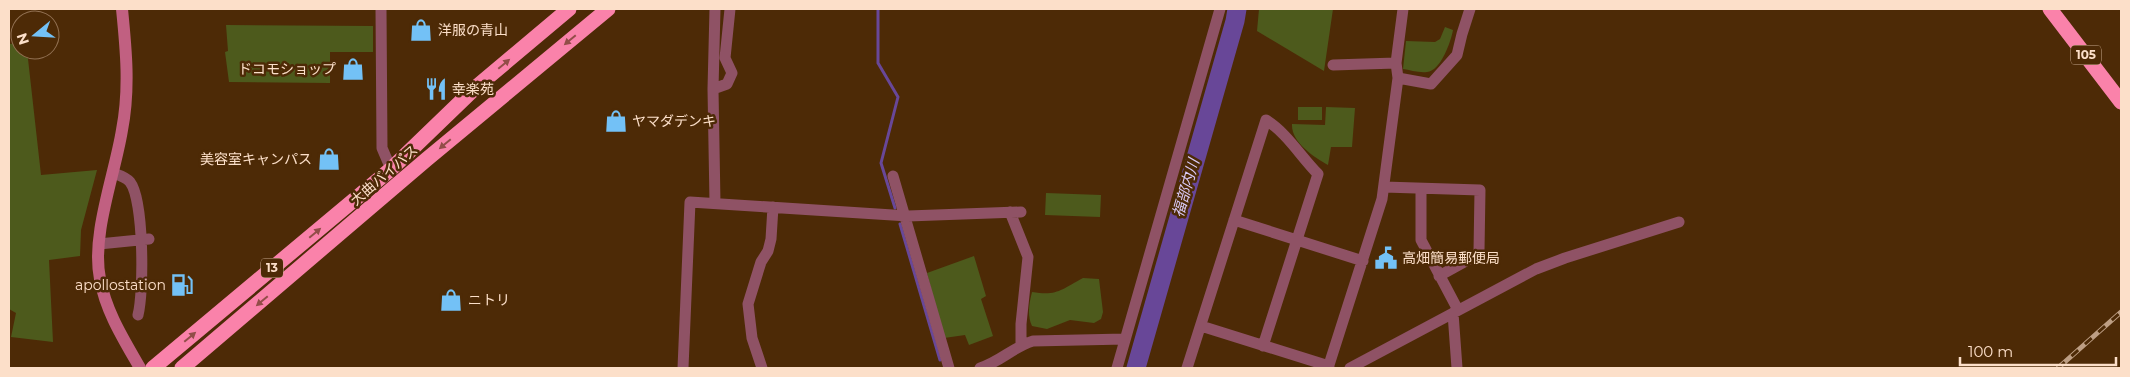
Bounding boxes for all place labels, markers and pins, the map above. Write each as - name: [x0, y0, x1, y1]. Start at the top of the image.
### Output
- shop icon: 洋服の青山: [408, 17, 434, 43]
- place label: 洋服の青山: [438, 21, 508, 39]
- shop icon: ドコモショップ: [340, 56, 366, 82]
- place label: ドコモショップ: [238, 60, 336, 78]
- restaurant icon: 幸楽苑: [423, 76, 449, 102]
- place label: 幸楽苑: [452, 80, 494, 98]
- shop icon: ヤマダデンキ: [603, 108, 629, 134]
- place label: ヤマダデンキ: [632, 112, 716, 130]
- shop icon: 美容室キャンパス: [316, 146, 342, 172]
- place label: 美容室キャンパス: [200, 150, 312, 168]
- public building icon: 高畑簡易郵便局: [1373, 245, 1399, 271]
- place label: 高畑簡易郵便局: [1402, 249, 1500, 267]
- fuel station icon: apollostation: [169, 272, 195, 298]
- place label: apollostation: [75, 276, 166, 294]
- shop icon: ニトリ: [438, 287, 464, 313]
- place label: ニトリ: [468, 291, 510, 309]

